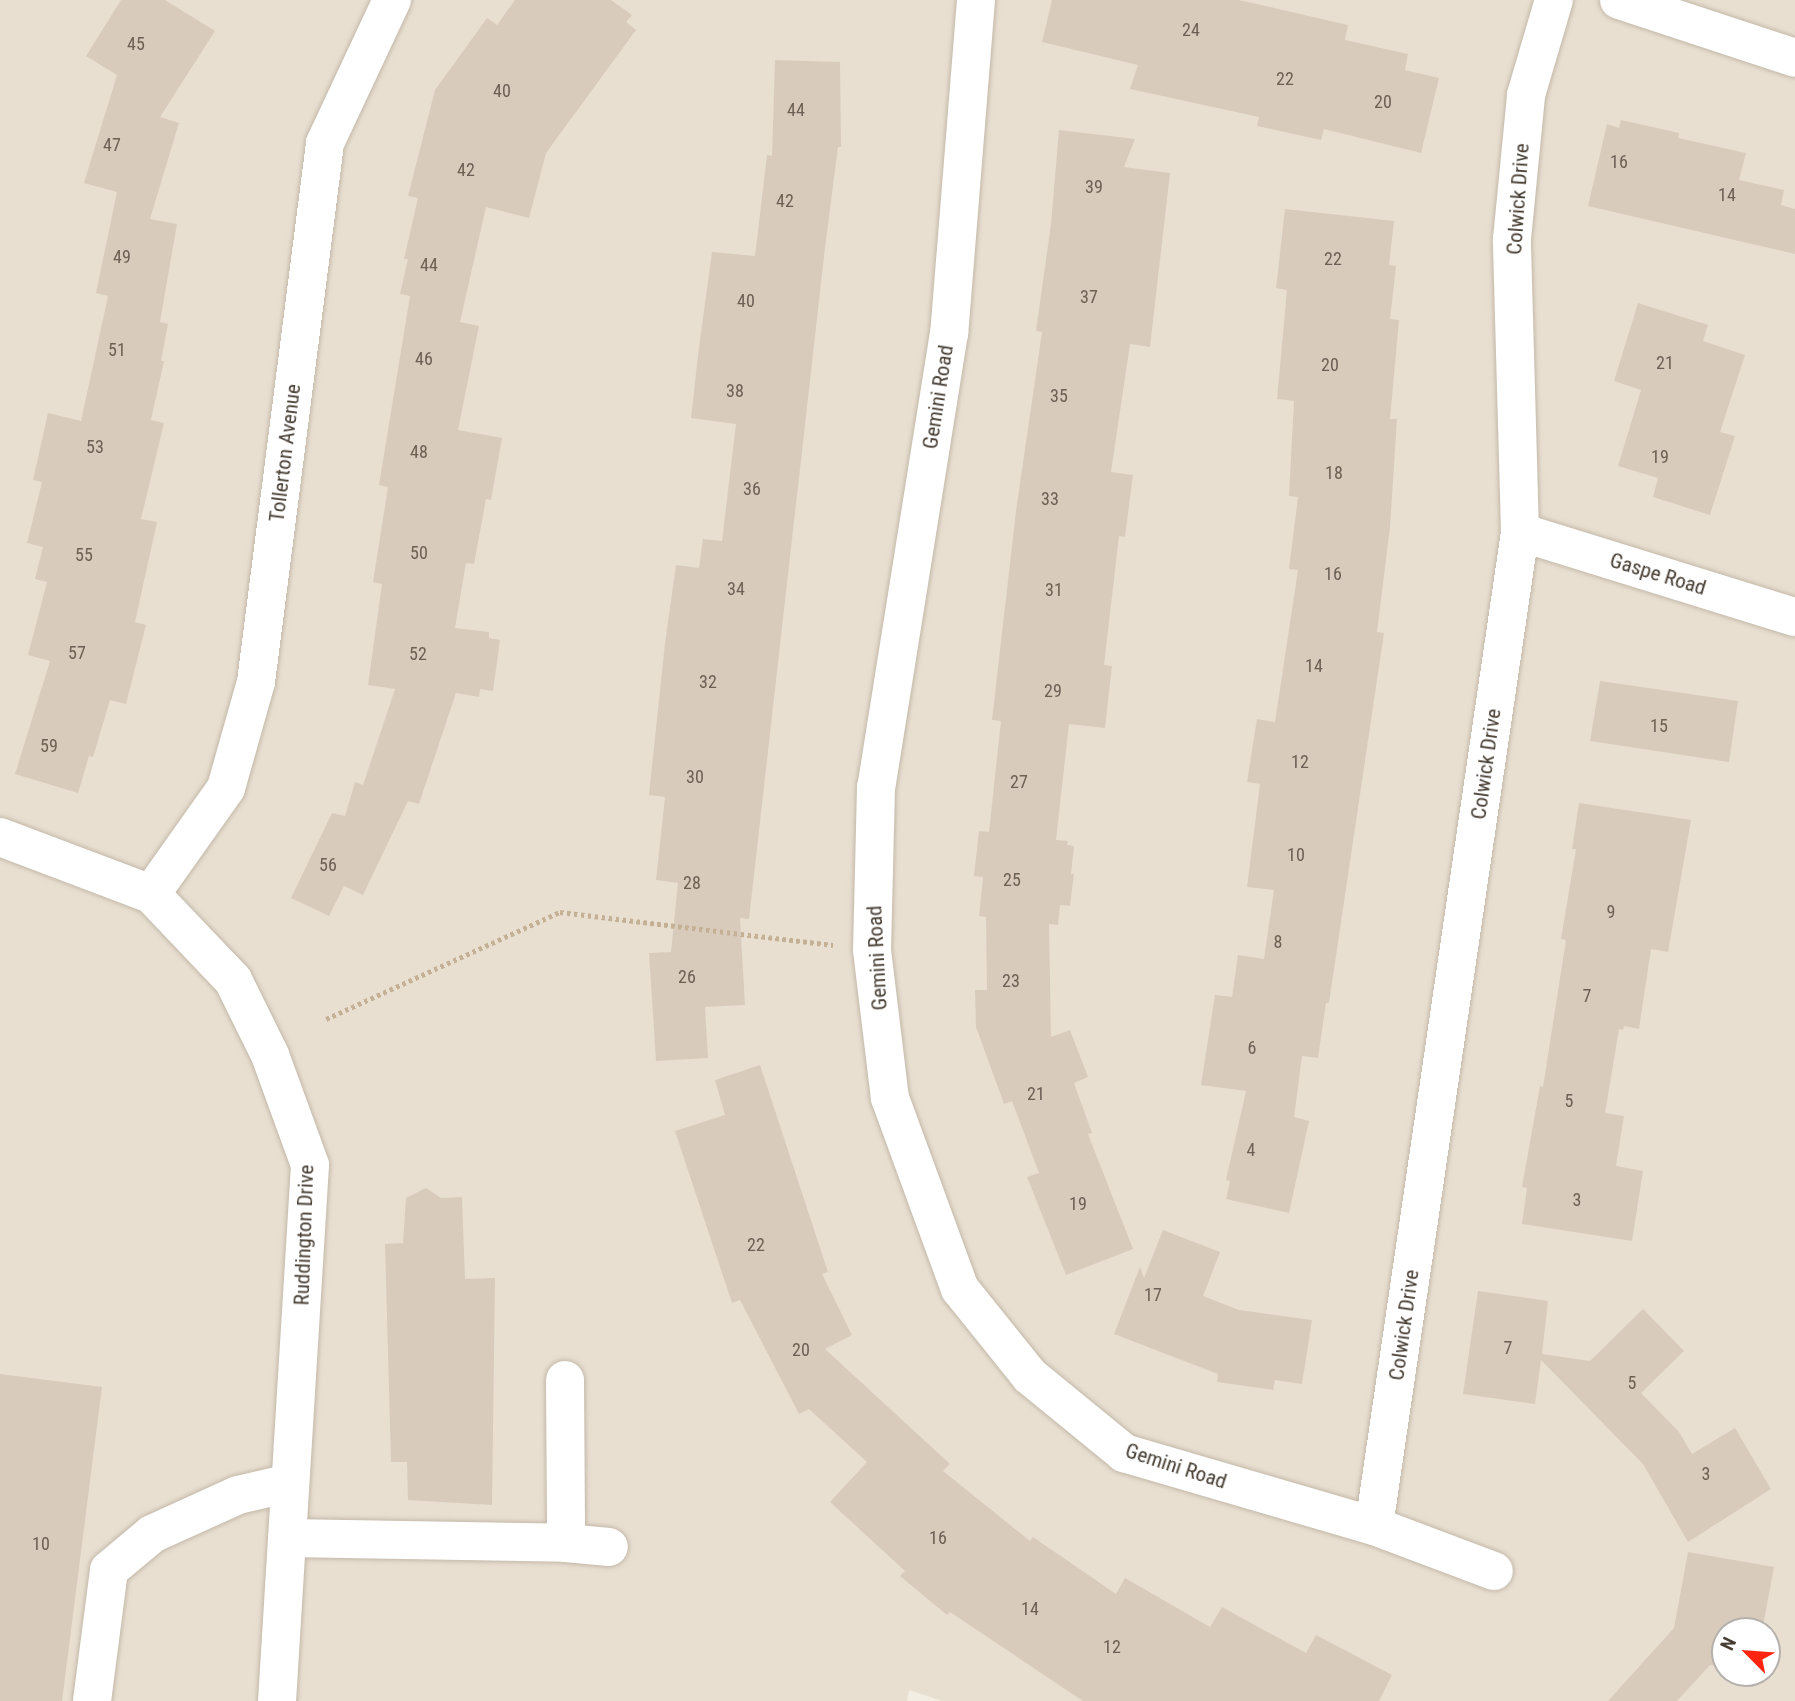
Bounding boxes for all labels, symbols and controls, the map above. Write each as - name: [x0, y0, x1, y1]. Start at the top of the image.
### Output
- house number: 24: [1182, 19, 1200, 41]
- house number: 45: [127, 33, 145, 55]
- house number: 22: [1276, 68, 1294, 90]
- house number: 40: [493, 80, 511, 102]
- house number: 20: [1374, 91, 1392, 113]
- house number: 44: [787, 99, 805, 121]
- house number: 47: [103, 134, 121, 156]
- street label: Colwick Drive: [1502, 142, 1534, 256]
- house number: 16: [1610, 151, 1628, 173]
- house number: 42: [457, 159, 475, 181]
- house number: 39: [1085, 176, 1103, 198]
- house number: 14: [1718, 184, 1736, 206]
- house number: 42: [776, 190, 794, 212]
- house number: 49: [113, 246, 131, 268]
- house number: 22: [1324, 248, 1342, 270]
- house number: 44: [420, 254, 438, 276]
- house number: 37: [1080, 286, 1098, 308]
- house number: 40: [737, 290, 755, 312]
- house number: 51: [108, 339, 126, 361]
- street label: Gemini Road: [917, 343, 959, 451]
- house number: 46: [415, 348, 433, 370]
- house number: 21: [1656, 352, 1674, 374]
- house number: 20: [1321, 354, 1339, 376]
- house number: 38: [726, 380, 744, 402]
- street label: Tollerton Avenue: [264, 383, 306, 523]
- house number: 35: [1050, 385, 1068, 407]
- house number: 53: [86, 436, 104, 458]
- house number: 48: [410, 441, 428, 463]
- house number: 19: [1651, 446, 1669, 468]
- house number: 18: [1325, 462, 1343, 484]
- house number: 36: [743, 478, 761, 500]
- house number: 33: [1041, 488, 1059, 510]
- house number: 50: [410, 542, 428, 564]
- house number: 55: [75, 544, 93, 566]
- street label: Gaspe Road: [1607, 547, 1709, 601]
- house number: 16: [1324, 563, 1342, 585]
- house number: 34: [727, 578, 745, 600]
- house number: 31: [1045, 579, 1063, 601]
- house number: 57: [68, 642, 86, 664]
- house number: 52: [409, 643, 427, 665]
- house number: 14: [1305, 655, 1323, 677]
- house number: 32: [699, 671, 717, 693]
- house number: 29: [1044, 680, 1062, 702]
- street label: Colwick Drive: [1466, 707, 1506, 821]
- house number: 15: [1650, 715, 1668, 737]
- house number: 59: [40, 735, 58, 757]
- house number: 12: [1291, 751, 1309, 773]
- house number: 30: [686, 766, 704, 788]
- house number: 27: [1010, 771, 1028, 793]
- house number: 10: [1287, 844, 1305, 866]
- house number: 56: [319, 854, 337, 876]
- house number: 25: [1003, 869, 1021, 891]
- house number: 28: [683, 872, 701, 894]
- house number: 9: [1607, 901, 1615, 923]
- street label: Gemini Road: [862, 905, 892, 1011]
- house number: 8: [1274, 931, 1282, 953]
- house number: 26: [678, 966, 696, 988]
- house number: 23: [1002, 970, 1020, 992]
- house number: 7: [1583, 985, 1591, 1007]
- house number: 6: [1248, 1037, 1256, 1059]
- house number: 21: [1027, 1083, 1045, 1105]
- house number: 5: [1565, 1090, 1573, 1112]
- house number: 4: [1247, 1139, 1255, 1161]
- street label: Ruddington Drive: [289, 1164, 319, 1306]
- house number: 3: [1573, 1189, 1581, 1211]
- house number: 19: [1069, 1193, 1087, 1215]
- house number: 22: [747, 1234, 765, 1256]
- street label: Colwick Drive: [1384, 1268, 1424, 1382]
- house number: 17: [1144, 1284, 1162, 1306]
- house number: 7: [1504, 1337, 1512, 1359]
- house number: 20: [792, 1339, 810, 1361]
- house number: 5: [1628, 1372, 1636, 1394]
- street label: Gemini Road: [1122, 1438, 1230, 1494]
- house number: 3: [1702, 1463, 1710, 1485]
- house number: 16: [929, 1527, 947, 1549]
- house number: 10: [32, 1533, 50, 1555]
- house number: 14: [1021, 1598, 1039, 1620]
- north arrow: [1711, 1617, 1781, 1687]
- text: N: [1715, 1634, 1741, 1654]
- house number: 12: [1103, 1636, 1121, 1658]

